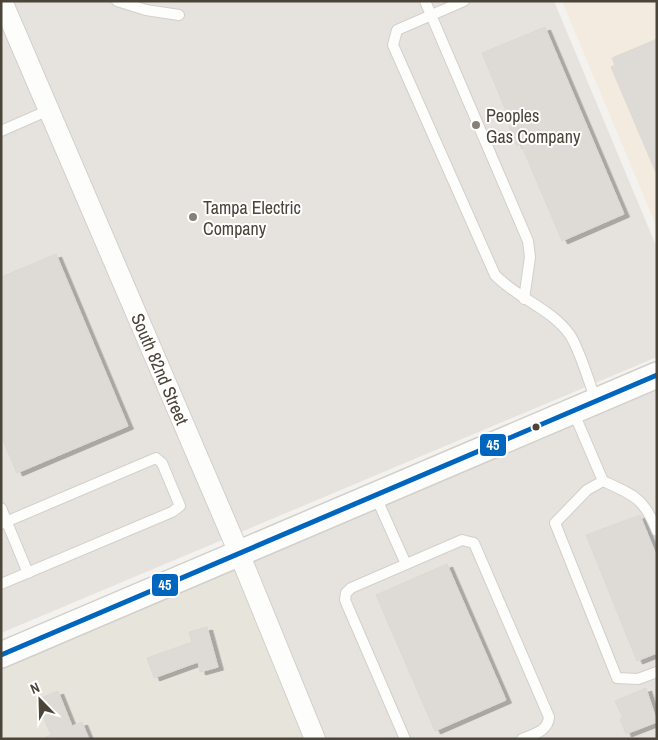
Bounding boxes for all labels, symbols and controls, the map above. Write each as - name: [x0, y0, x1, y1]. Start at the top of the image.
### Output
- place label: Peoples Gas Company: [486, 103, 581, 149]
- marker: Peoples Gas Company: [470, 119, 482, 131]
- place label: Tampa Electric Company: [203, 195, 301, 241]
- marker: Tampa Electric Company: [187, 211, 199, 223]
- street label: South 82nd Street: [125, 309, 195, 429]
- unlabelled marker: [531, 422, 541, 432]
- line badge: 45: [479, 433, 507, 457]
- text: 45: [487, 436, 500, 454]
- line badge: 45: [151, 573, 179, 597]
- text: 45: [159, 576, 172, 594]
- north arrow: [15, 675, 65, 725]
- text: N: [28, 678, 42, 698]

